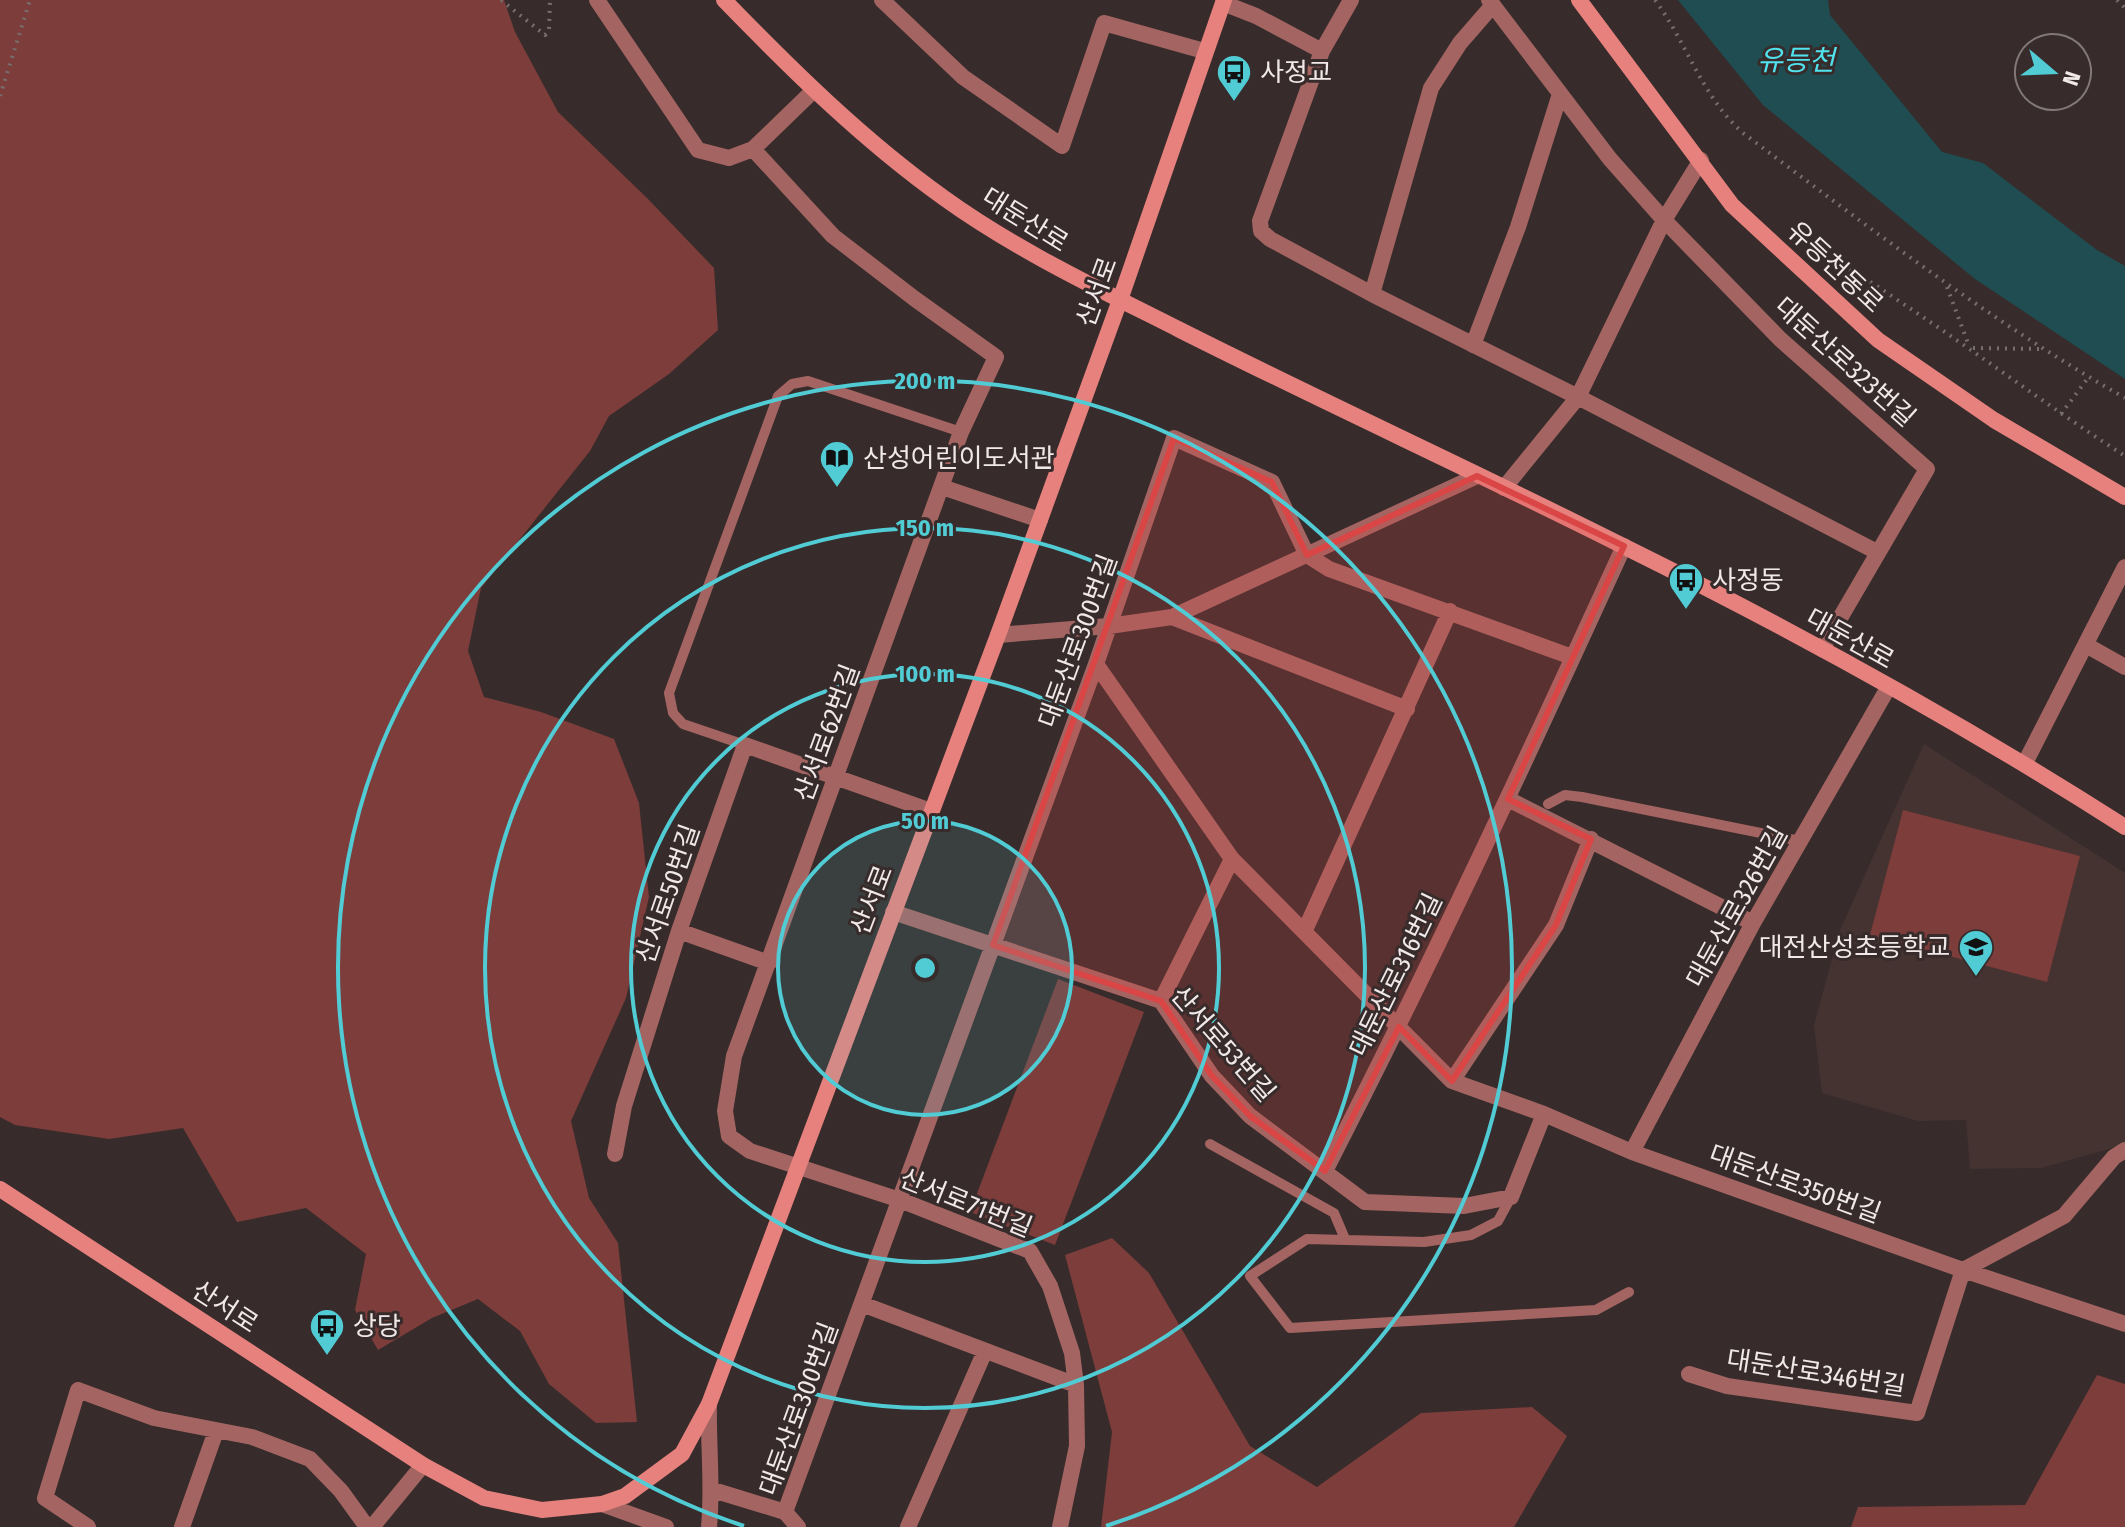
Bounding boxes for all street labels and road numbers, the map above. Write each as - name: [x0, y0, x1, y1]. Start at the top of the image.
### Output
- street label: 대둔산로: [976, 182, 1074, 258]
- street label: 유등천동로: [1781, 215, 1889, 319]
- street label: 산서로: [1070, 253, 1124, 331]
- street label: 대둔산로323번길: [1768, 291, 1922, 433]
- street label: 대둔산로300번길: [1032, 550, 1124, 732]
- street label: 대둔산로: [1801, 602, 1899, 676]
- street label: 산서로62번길: [788, 660, 866, 806]
- street label: 산서로50번길: [630, 820, 706, 968]
- street label: 대둔산로326번길: [1680, 821, 1794, 993]
- street label: 산서로: [845, 861, 899, 939]
- street label: 대둔산로316번길: [1343, 888, 1449, 1062]
- street label: 산서로53번길: [1164, 980, 1282, 1108]
- street label: 대둔산로350번길: [1705, 1139, 1885, 1229]
- street label: 산서로71번길: [895, 1162, 1037, 1244]
- street label: 산서로: [186, 1274, 264, 1340]
- street label: 대둔산로300번길: [753, 1318, 845, 1500]
- street label: 대둔산로346번길: [1724, 1344, 1908, 1402]

